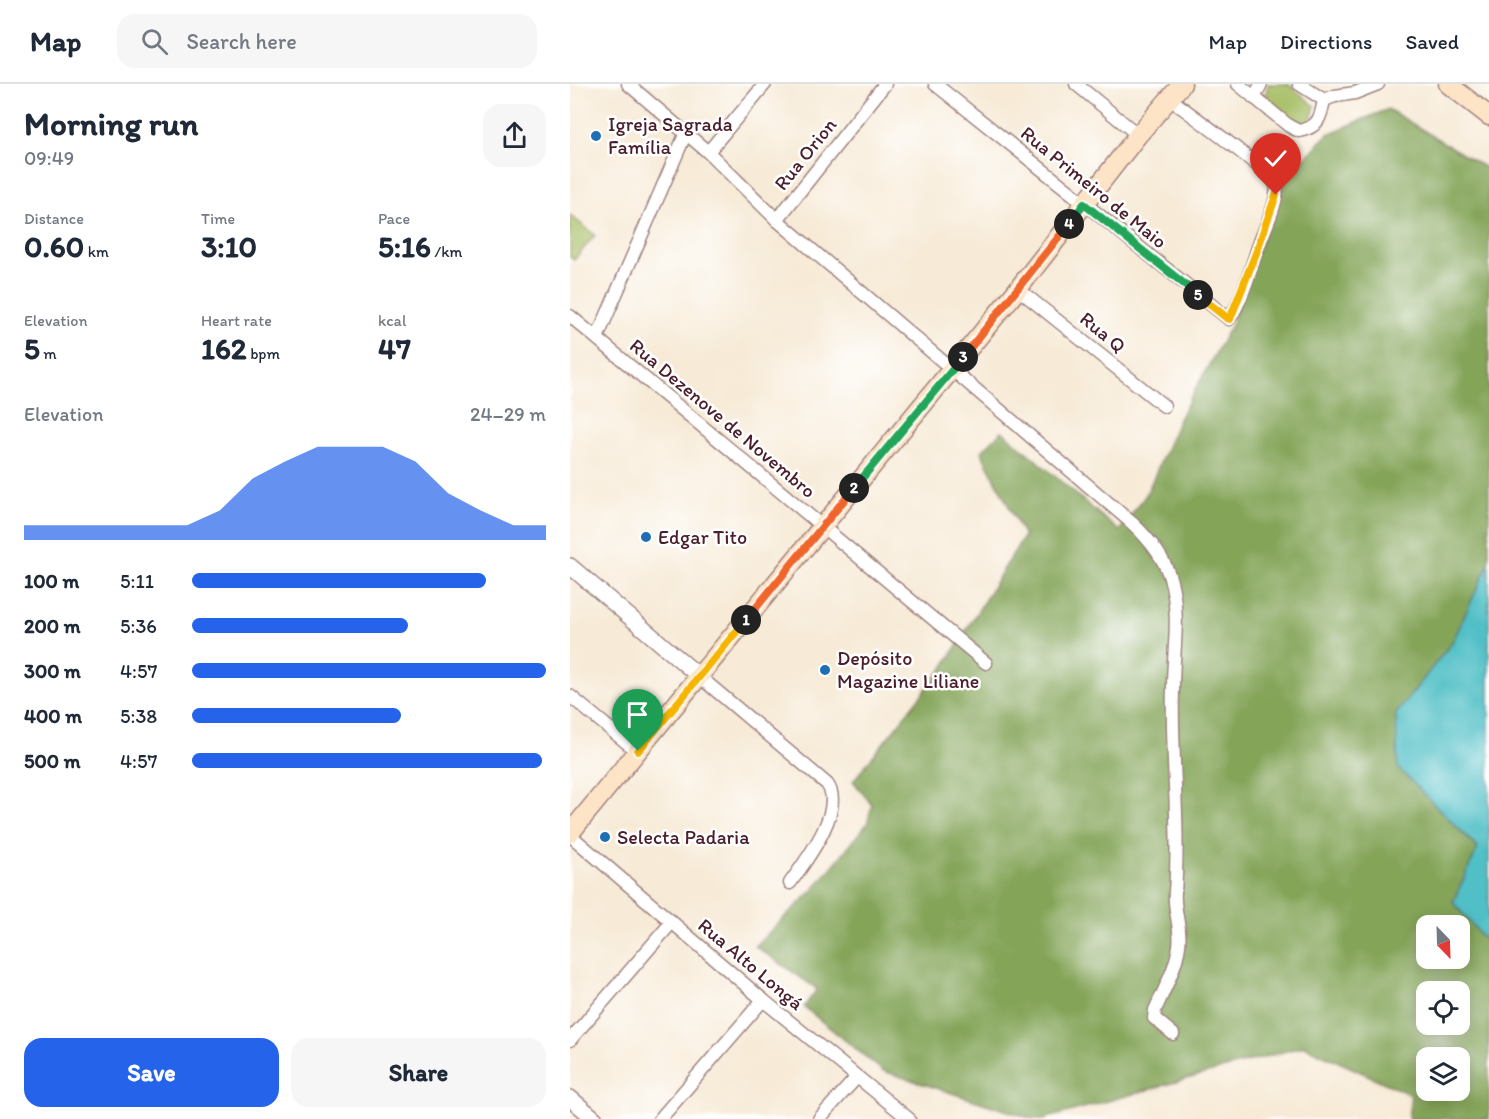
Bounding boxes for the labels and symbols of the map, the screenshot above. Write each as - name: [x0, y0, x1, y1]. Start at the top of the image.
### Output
- place label: Igreja Sagrada Família: [608, 112, 733, 159]
- street label: Rua Orion: [769, 113, 842, 195]
- street label: Rua Primeiro de Maio: [1016, 121, 1172, 253]
- marker: Igreja Sagrada Família: [589, 129, 603, 143]
- pin: [1250, 133, 1301, 195]
- pin: 4: [1054, 209, 1084, 239]
- pin: 5: [1183, 280, 1213, 310]
- street label: Rua Q: [1075, 306, 1131, 358]
- street label: Rua Dezenove de Novembro: [625, 333, 821, 503]
- pin: 3: [948, 342, 978, 372]
- pin: 2: [839, 473, 869, 503]
- place label: Edgar Tito: [658, 525, 747, 549]
- marker: Edgar Tito: [639, 530, 653, 544]
- pin: 1: [731, 605, 761, 635]
- place label: Depósito Magazine Liliane: [837, 646, 979, 693]
- marker: Depósito Magazine Liliane: [818, 663, 832, 677]
- pin: [612, 689, 663, 751]
- place label: Selecta Padaria: [617, 825, 750, 849]
- marker: Selecta Padaria: [598, 830, 612, 844]
- street label: Rua Alto Longá: [693, 913, 809, 1015]
- north arrow: [1416, 915, 1470, 969]

